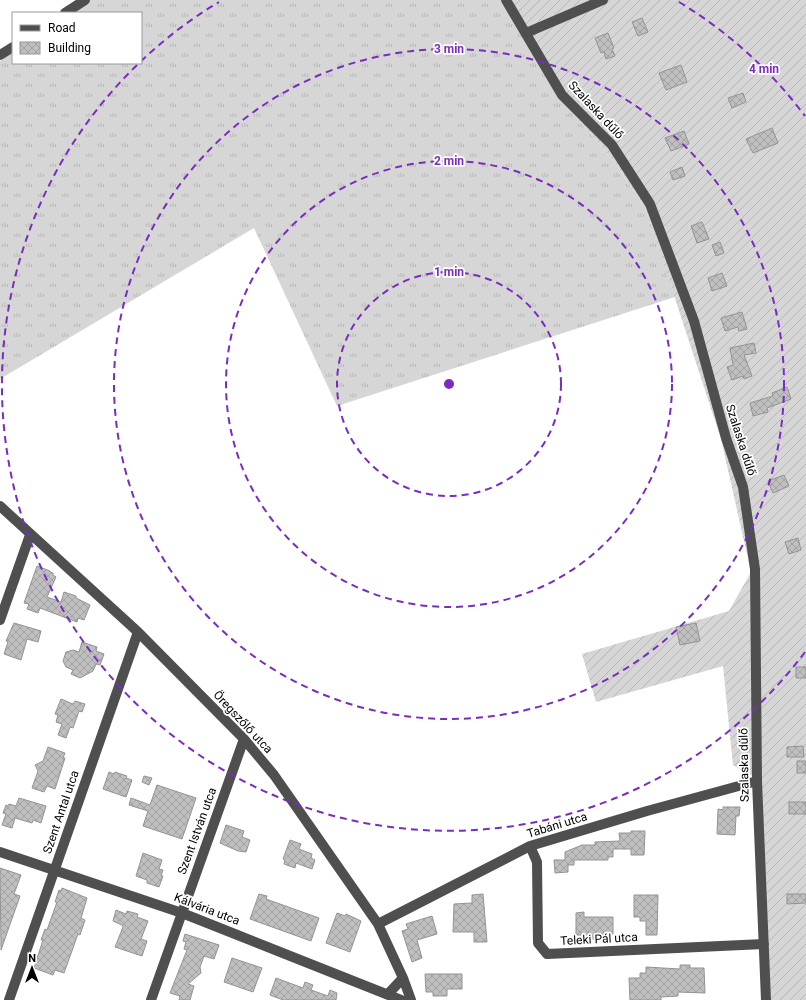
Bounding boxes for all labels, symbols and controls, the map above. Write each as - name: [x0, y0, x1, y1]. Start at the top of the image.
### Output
- legend: [12, 12, 142, 64]
- text: Road: [48, 21, 76, 35]
- text: Building: [48, 41, 91, 55]
- text: 3 min: [434, 42, 464, 56]
- text: 4 min: [749, 62, 779, 76]
- street label: Szalaska dűlő: [566, 78, 626, 142]
- text: 2 min: [434, 154, 464, 168]
- text: 1 min: [434, 265, 464, 279]
- centre of rings: [442, 377, 456, 391]
- street label: Szalaska dűlő: [723, 403, 759, 477]
- street label: Öregszőlő utca: [210, 687, 276, 756]
- street label: Szalaska dűlő: [736, 728, 752, 802]
- street label: Szent Antal utca: [40, 769, 82, 855]
- street label: Szent István utca: [175, 786, 219, 876]
- street label: Tabáni utca: [525, 809, 589, 841]
- street label: Kálvária utca: [172, 890, 242, 928]
- street label: Teleki Pál utca: [560, 930, 638, 948]
- north arrow: [12, 948, 52, 988]
- text: N: [28, 952, 36, 965]

